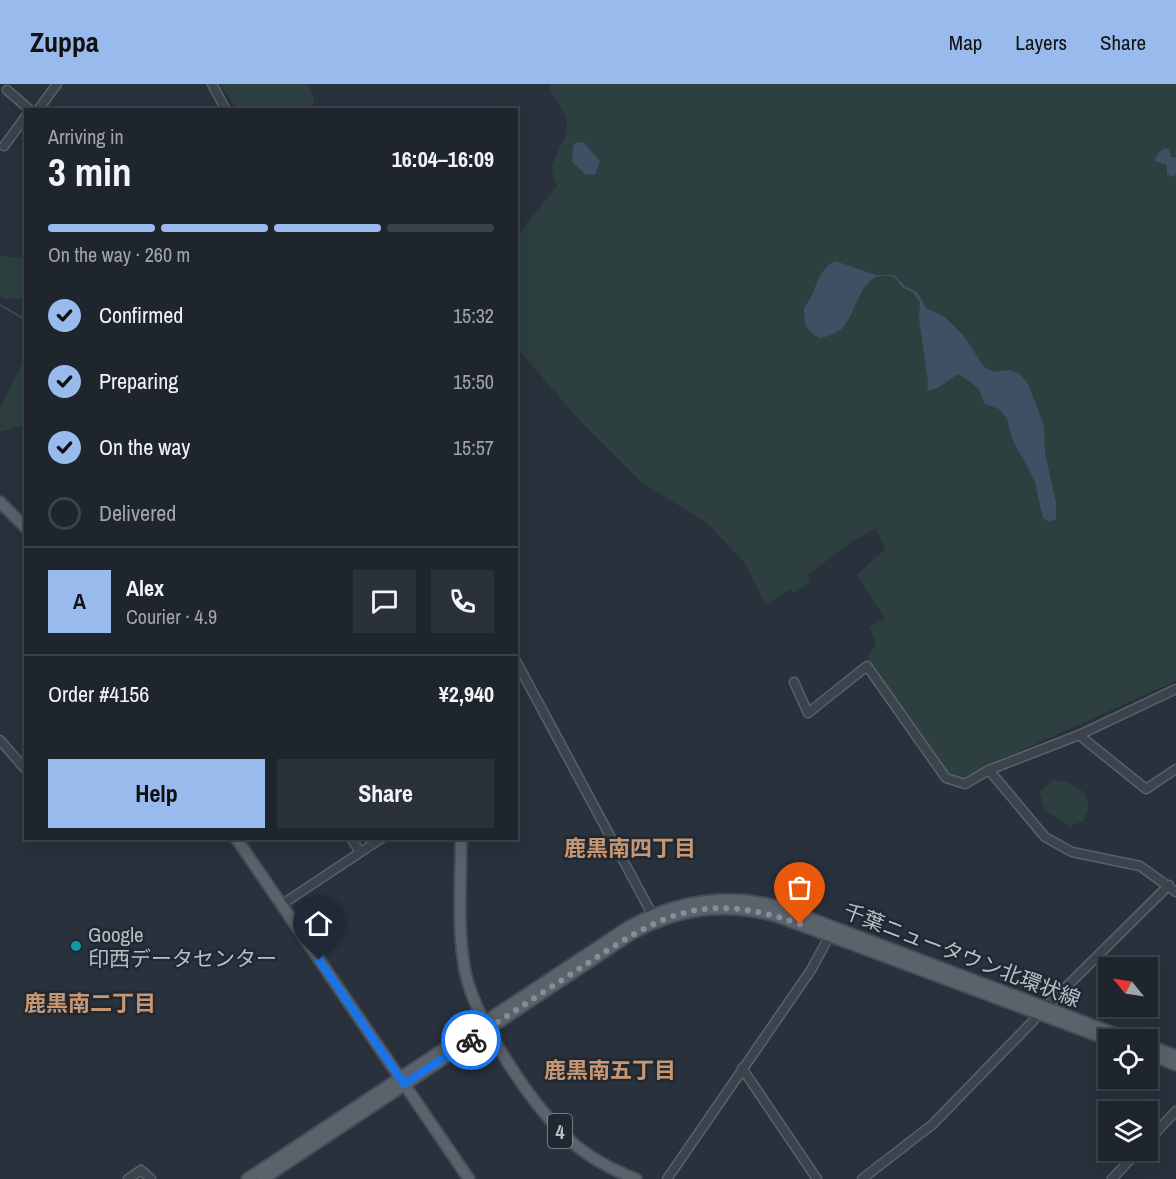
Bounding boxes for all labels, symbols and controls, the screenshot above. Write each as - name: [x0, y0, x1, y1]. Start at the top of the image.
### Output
- text: Zuppa: [30, 23, 99, 61]
- text: Map: [949, 28, 982, 57]
- text: Layers: [1015, 28, 1067, 57]
- text: Share: [1100, 28, 1146, 57]
- text: Arriving in: [48, 123, 124, 150]
- text: 16:04–16:09: [392, 144, 494, 174]
- text: 3 min: [48, 146, 132, 198]
- text: On the way · 260 m: [48, 241, 190, 268]
- icon: check: [48, 299, 81, 332]
- text: Confirmed: [99, 300, 183, 330]
- text: 15:32: [453, 302, 494, 329]
- icon: check: [48, 365, 81, 398]
- text: Preparing: [99, 366, 178, 396]
- text: 15:50: [453, 368, 494, 395]
- icon: check: [48, 431, 81, 464]
- text: On the way: [99, 432, 190, 462]
- text: 15:57: [453, 434, 494, 461]
- text: Delivered: [99, 498, 176, 528]
- button: chat: [353, 570, 416, 633]
- button: phone: [431, 570, 494, 633]
- text: Alex: [126, 573, 164, 603]
- text: A: [73, 586, 86, 616]
- text: Courier · 4.9: [126, 603, 217, 630]
- text: Order #4156: [48, 679, 149, 709]
- text: ¥2,940: [439, 679, 494, 709]
- button: Help: [48, 759, 265, 828]
- button: Share: [277, 759, 494, 828]
- district label: 鹿黒南四丁目: [564, 833, 696, 863]
- pin: [774, 862, 825, 924]
- icon: bag: [783, 871, 816, 904]
- street label: 千葉ニュータウン北環状線: [839, 896, 1085, 1014]
- pin: [293, 898, 344, 960]
- icon: home: [302, 907, 335, 940]
- place label: Google 印西データセンター: [88, 920, 277, 973]
- marker: Google 印西データセンター: [69, 939, 83, 953]
- north arrow: [1098, 957, 1158, 1017]
- map controls: [1098, 957, 1158, 1161]
- district label: 鹿黒南二丁目: [24, 988, 156, 1018]
- courier: [441, 1010, 501, 1070]
- icon: bike: [455, 1024, 488, 1057]
- button: locate: [1098, 1029, 1158, 1089]
- district label: 鹿黒南五丁目: [544, 1055, 676, 1085]
- button: layers: [1098, 1101, 1158, 1161]
- road number: 4: [548, 1114, 572, 1148]

